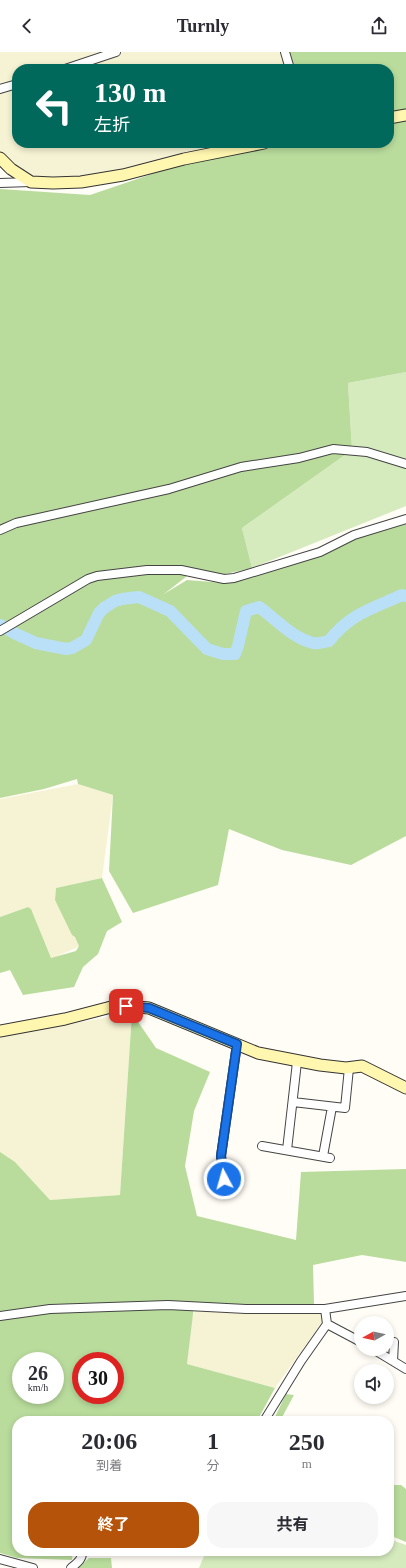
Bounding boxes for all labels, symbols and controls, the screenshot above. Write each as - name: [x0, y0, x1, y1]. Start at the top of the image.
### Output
- icon: back: [16, 15, 38, 37]
- icon: share: [368, 15, 390, 37]
- text: Turnly: [177, 16, 229, 36]
- text: 130 m: [94, 77, 166, 108]
- icon: left: [28, 80, 80, 132]
- text: 左折: [94, 115, 130, 135]
- pin: [109, 989, 143, 1023]
- icon: arrive: [115, 995, 137, 1017]
- position arrow: [203, 1158, 245, 1200]
- north arrow: [354, 1316, 394, 1356]
- map controls: [354, 1316, 394, 1404]
- speed limit sign: 30: [72, 1352, 124, 1404]
- text: 26: [28, 1362, 48, 1384]
- button: sound: [354, 1364, 394, 1404]
- text: km/h: [28, 1382, 48, 1393]
- text: 20:06: [81, 1428, 137, 1454]
- text: 1: [207, 1428, 219, 1454]
- text: 250: [289, 1429, 325, 1455]
- text: m: [302, 1456, 312, 1471]
- text: 到着: [96, 1458, 122, 1473]
- text: 分: [206, 1458, 219, 1473]
- button: 終了: [28, 1502, 199, 1548]
- button: 共有: [207, 1502, 378, 1548]

